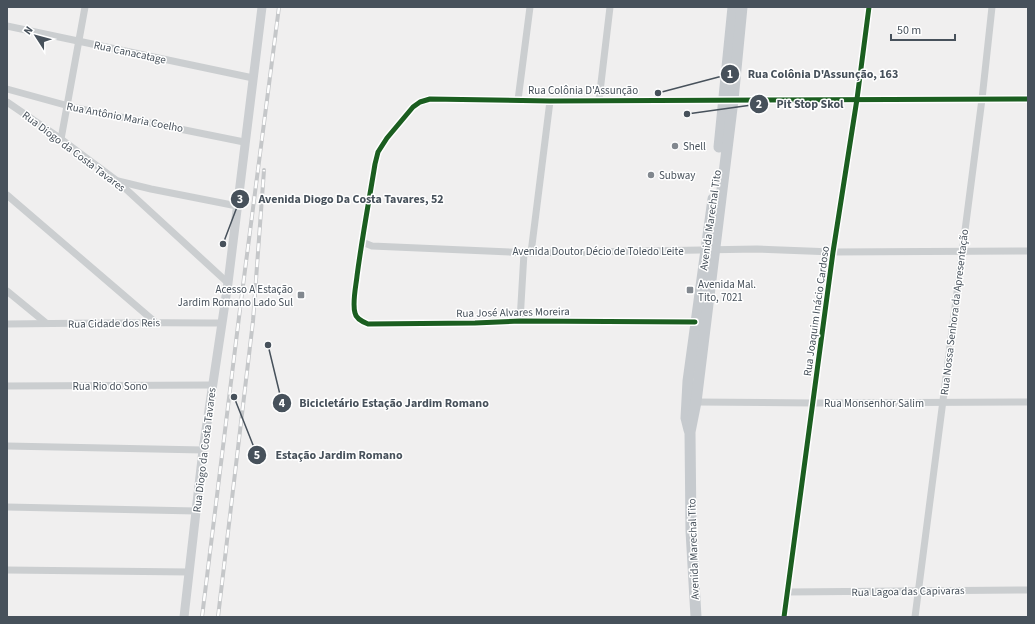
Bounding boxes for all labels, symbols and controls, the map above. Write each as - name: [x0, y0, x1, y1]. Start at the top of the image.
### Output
- north arrow: [16, 16, 56, 56]
- scale bar: [891, 16, 955, 42]
- text: 50 m: [897, 22, 921, 39]
- text: N: [20, 23, 37, 38]
- street label: Rua Canacatage: [92, 38, 168, 68]
- callout: Rua Colônia D'Assunção, 163: [720, 62, 906, 86]
- text: 1: [727, 66, 733, 83]
- text: Rua Colônia D'Assunção, 163: [748, 66, 898, 83]
- street label: Rua Colônia D'Assunção: [528, 83, 638, 98]
- callout: Pit Stop Skol: [749, 92, 852, 116]
- text: 2: [756, 96, 762, 113]
- text: Pit Stop Skol: [776, 96, 844, 113]
- street label: Rua Antônio Maria Coelho: [65, 99, 185, 136]
- street label: Rua Diogo da Costa Tavares: [19, 108, 129, 195]
- place label: Shell: [683, 139, 706, 154]
- marker: Shell: [670, 141, 680, 151]
- place label: Subway: [659, 168, 695, 183]
- street label: Avenida Marechal Tito: [696, 169, 725, 271]
- marker: Subway: [646, 170, 656, 180]
- callout: Avenida Diogo Da Costa Tavares, 52: [230, 187, 451, 211]
- text: 3: [237, 191, 243, 208]
- text: Avenida Diogo Da Costa Tavares, 52: [257, 191, 444, 208]
- street label: Rua Nossa Senhora da Apresentação: [937, 228, 972, 396]
- street label: Avenida Doutor Décio de Toledo Leite: [512, 244, 684, 259]
- street label: Rua Joaquim Inácio Cardoso: [800, 245, 833, 377]
- place label: Avenida Mal. Tito, 7021: [698, 277, 756, 305]
- place label: Acesso A Estação Jardim Romano Lado Sul: [178, 282, 293, 310]
- marker: Avenida Mal. Tito, 7021: [685, 285, 695, 295]
- marker: Acesso A Estação Jardim Romano Lado Sul: [296, 290, 306, 300]
- street label: Rua José Alvares Moreira: [456, 304, 570, 321]
- street label: Rua Cidade dos Reis: [68, 315, 161, 332]
- street label: Rua Rio do Sono: [72, 379, 148, 394]
- street label: Rua Diogo da Costa Tavares: [189, 386, 220, 513]
- callout: Bicicletário Estação Jardim Romano: [272, 391, 497, 415]
- text: 4: [279, 395, 286, 412]
- text: Bicicletário Estação Jardim Romano: [299, 395, 489, 412]
- street label: Rua Monsenhor Salim: [824, 396, 924, 411]
- callout: Estação Jardim Romano: [247, 443, 410, 467]
- text: 5: [254, 447, 260, 464]
- text: Estação Jardim Romano: [275, 447, 403, 464]
- street label: Avenida Marechal Tito: [684, 498, 703, 600]
- street label: Rua Lagoa das Capivaras: [851, 583, 965, 600]

